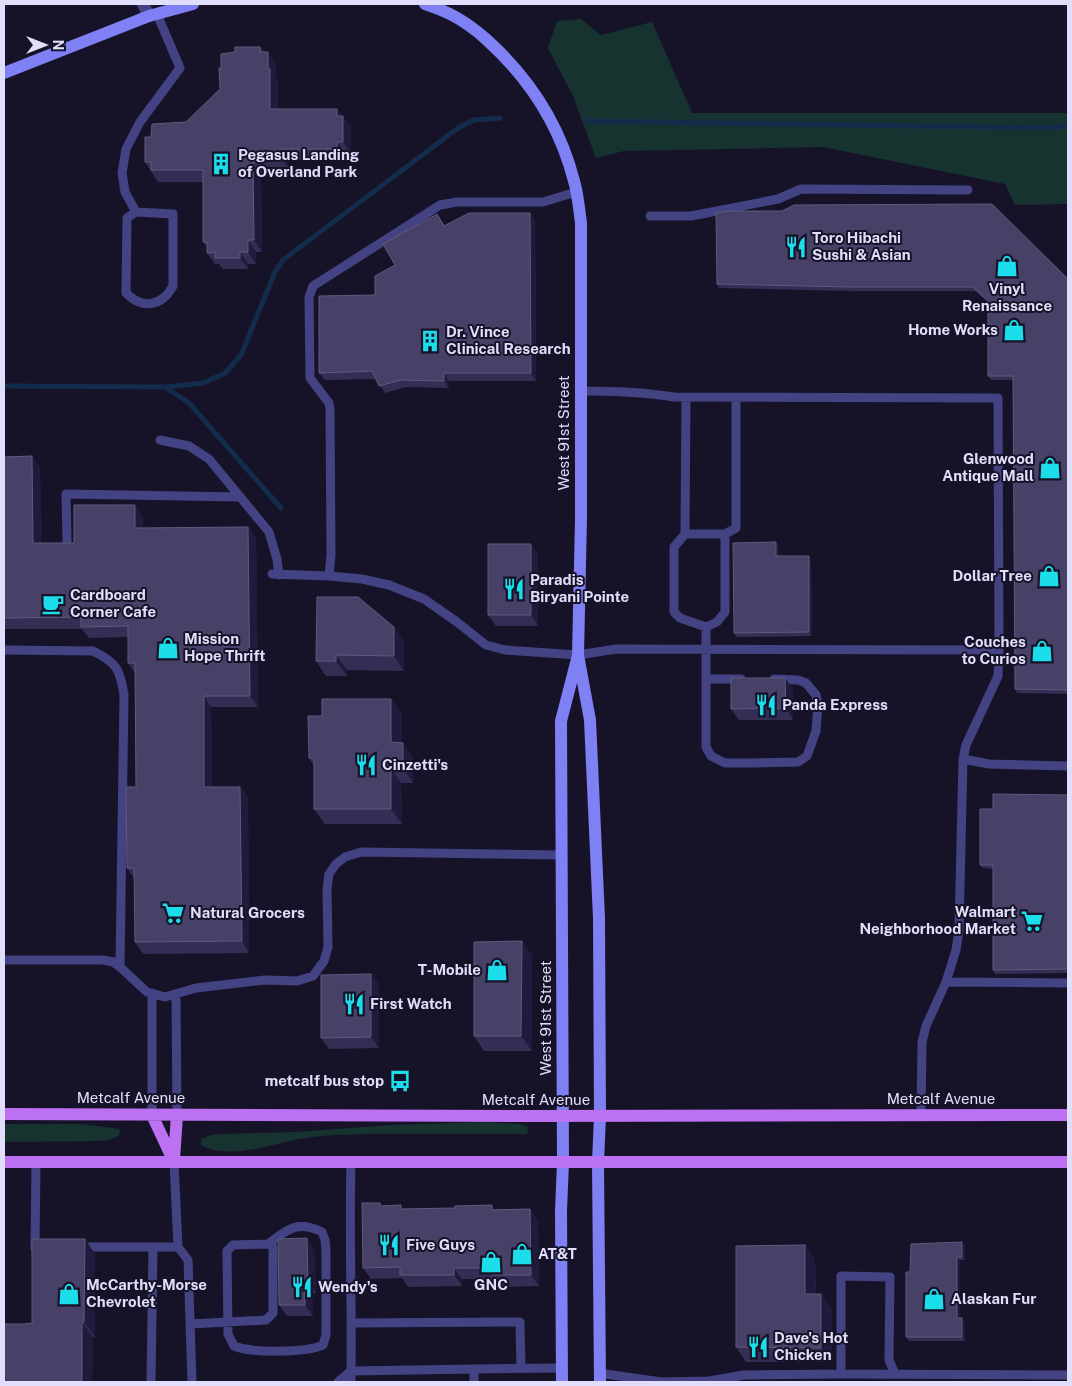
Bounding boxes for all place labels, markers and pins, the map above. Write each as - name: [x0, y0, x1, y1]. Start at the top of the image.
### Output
- place label: Pegasus Landing of Overland Park: [238, 146, 360, 180]
- building icon: Pegasus Landing of Overland Park: [208, 151, 234, 177]
- place label: Toro Hibachi Sushi & Asian: [812, 229, 911, 263]
- restaurant icon: Toro Hibachi Sushi & Asian: [783, 234, 809, 260]
- shop icon: Vinyl Renaissance: [994, 253, 1020, 279]
- place label: Vinyl Renaissance: [962, 280, 1052, 314]
- shop icon: Home Works: [1001, 317, 1027, 343]
- place label: Home Works: [908, 321, 998, 338]
- place label: Dr. Vince Clinical Research: [446, 323, 571, 357]
- building icon: Dr. Vince Clinical Research: [417, 328, 443, 354]
- place label: Glenwood Antique Mall: [942, 450, 1034, 484]
- shop icon: Glenwood Antique Mall: [1037, 455, 1063, 481]
- shop icon: Dollar Tree: [1036, 563, 1062, 589]
- place label: Dollar Tree: [952, 567, 1032, 584]
- place label: Paradis Biryani Pointe: [530, 571, 629, 605]
- restaurant icon: Paradis Biryani Pointe: [501, 576, 527, 602]
- place label: Cardboard Corner Cafe: [70, 586, 156, 620]
- cafe icon: Cardboard Corner Cafe: [40, 591, 66, 617]
- place label: Mission Hope Thrift: [184, 630, 265, 664]
- place label: Couches to Curios: [962, 633, 1026, 667]
- shop icon: Mission Hope Thrift: [155, 635, 181, 661]
- shop icon: Couches to Curios: [1029, 638, 1055, 664]
- restaurant icon: Panda Express: [753, 692, 779, 718]
- place label: Panda Express: [782, 696, 888, 713]
- restaurant icon: Cinzetti's: [353, 752, 379, 778]
- place label: Cinzetti's: [382, 756, 448, 773]
- supermarket icon: Natural Grocers: [160, 900, 186, 926]
- place label: Walmart Neighborhood Market: [860, 903, 1016, 937]
- place label: Natural Grocers: [190, 904, 305, 921]
- supermarket icon: Walmart Neighborhood Market: [1019, 908, 1045, 934]
- shop icon: T-Mobile: [484, 957, 510, 983]
- place label: T-Mobile: [418, 961, 481, 978]
- restaurant icon: First Watch: [341, 991, 367, 1017]
- place label: First Watch: [370, 995, 452, 1012]
- bus stop icon: metcalf bus stop: [387, 1068, 413, 1094]
- place label: metcalf bus stop: [265, 1072, 384, 1089]
- restaurant icon: Five Guys: [376, 1232, 402, 1258]
- place label: Five Guys: [406, 1236, 475, 1253]
- shop icon: AT&T: [509, 1241, 535, 1267]
- place label: AT&T: [538, 1245, 577, 1262]
- shop icon: GNC: [478, 1249, 504, 1275]
- restaurant icon: Wendy's: [289, 1274, 315, 1300]
- place label: McCarthy-Morse Chevrolet: [86, 1276, 207, 1310]
- place label: GNC: [474, 1276, 508, 1293]
- place label: Wendy's: [318, 1278, 378, 1295]
- shop icon: McCarthy-Morse Chevrolet: [56, 1281, 82, 1307]
- shop icon: Alaskan Fur: [921, 1286, 947, 1312]
- place label: Alaskan Fur: [951, 1290, 1037, 1307]
- place label: Dave's Hot Chicken: [774, 1329, 849, 1363]
- restaurant icon: Dave's Hot Chicken: [745, 1334, 771, 1360]

